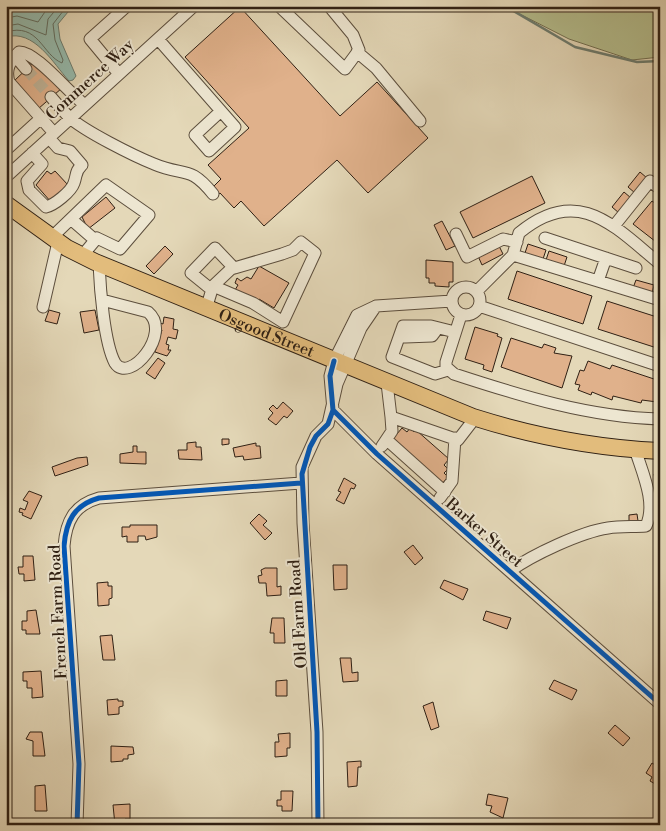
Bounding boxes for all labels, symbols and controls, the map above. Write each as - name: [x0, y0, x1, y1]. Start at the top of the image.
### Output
- street label: Commerce Way: [42, 35, 138, 124]
- street label: Osgood Street: [215, 305, 317, 362]
- street label: Barker Street: [441, 493, 527, 572]
- street label: French Farm Road: [44, 544, 72, 680]
- street label: Old Farm Road: [284, 559, 312, 669]

